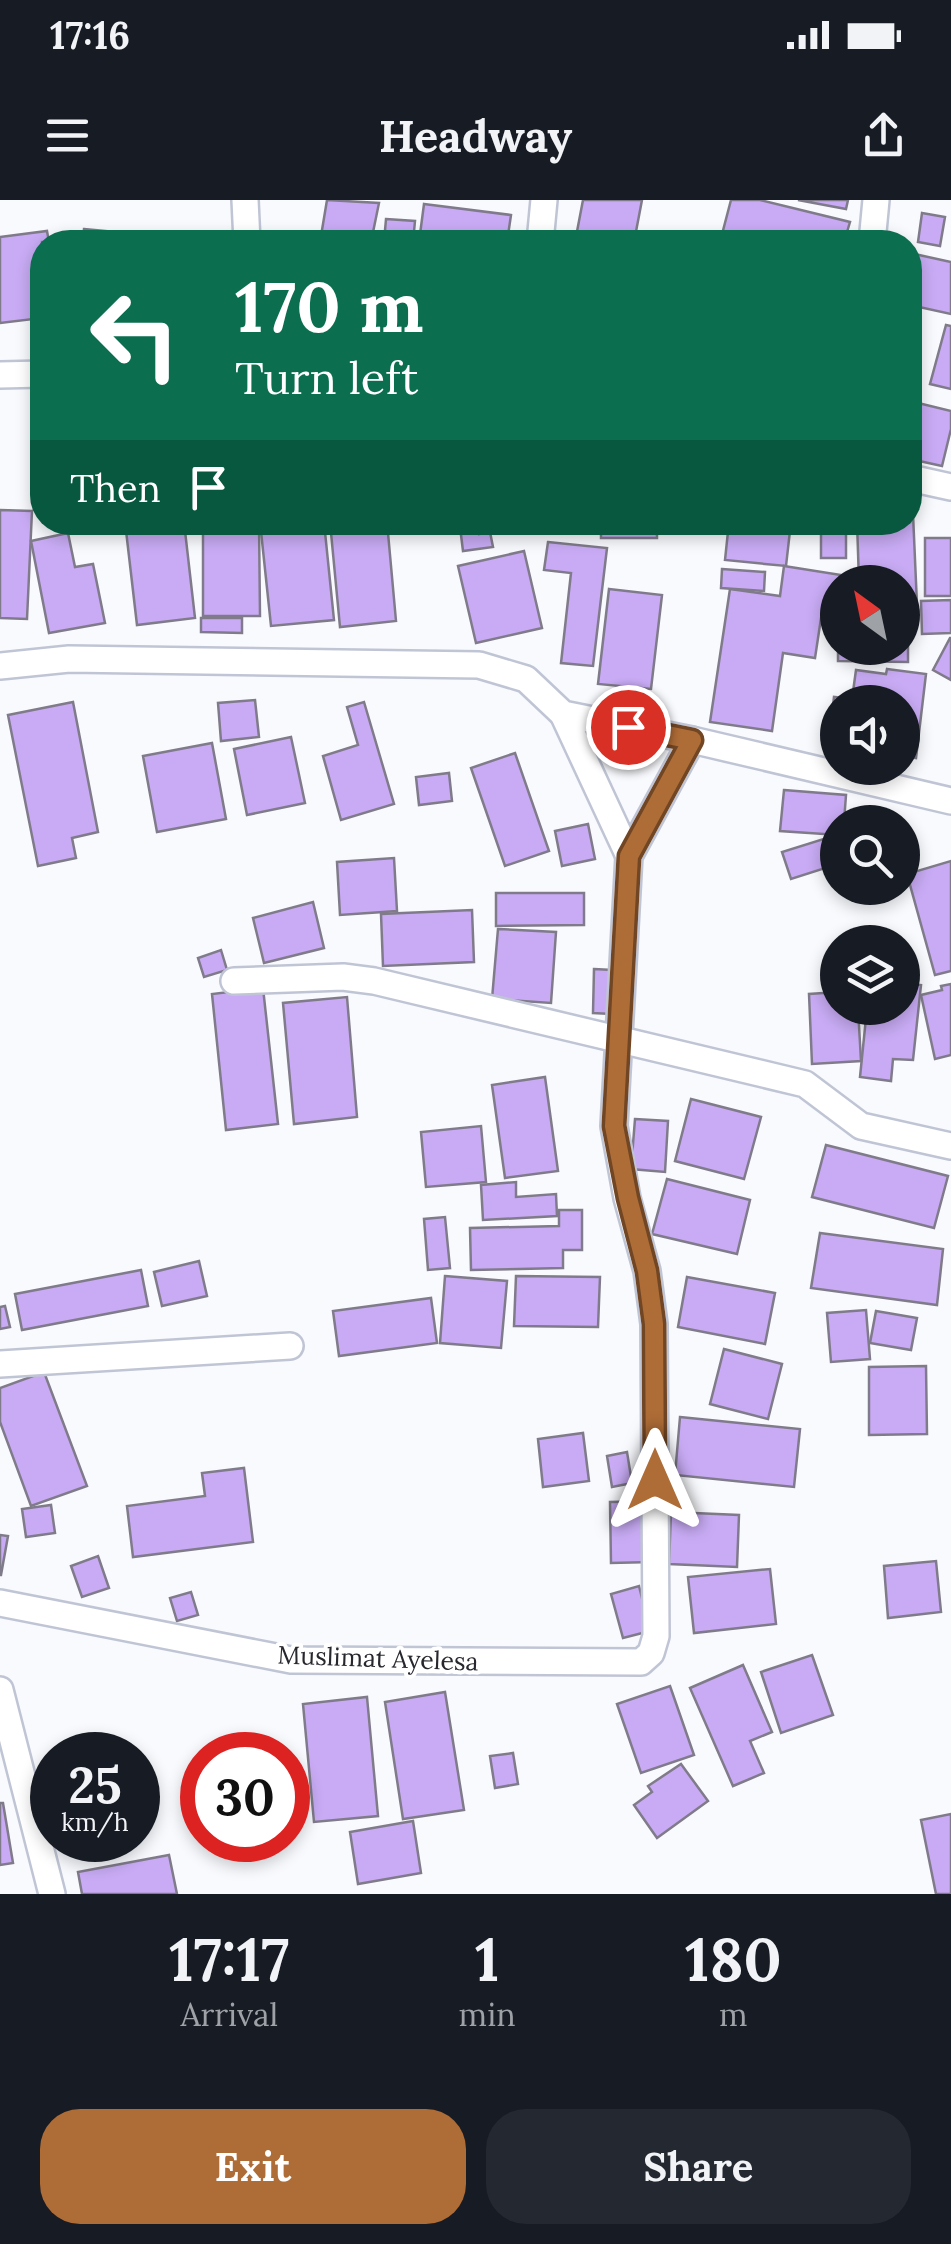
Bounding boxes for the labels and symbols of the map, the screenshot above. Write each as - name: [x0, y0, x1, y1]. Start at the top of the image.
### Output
- north arrow: [820, 565, 920, 665]
- pin: [586, 685, 671, 770]
- position arrow: [603, 1428, 707, 1532]
- street label: Muslimat Ayelesa: [277, 1638, 479, 1678]
- speed limit sign: 30: [180, 1732, 310, 1862]

